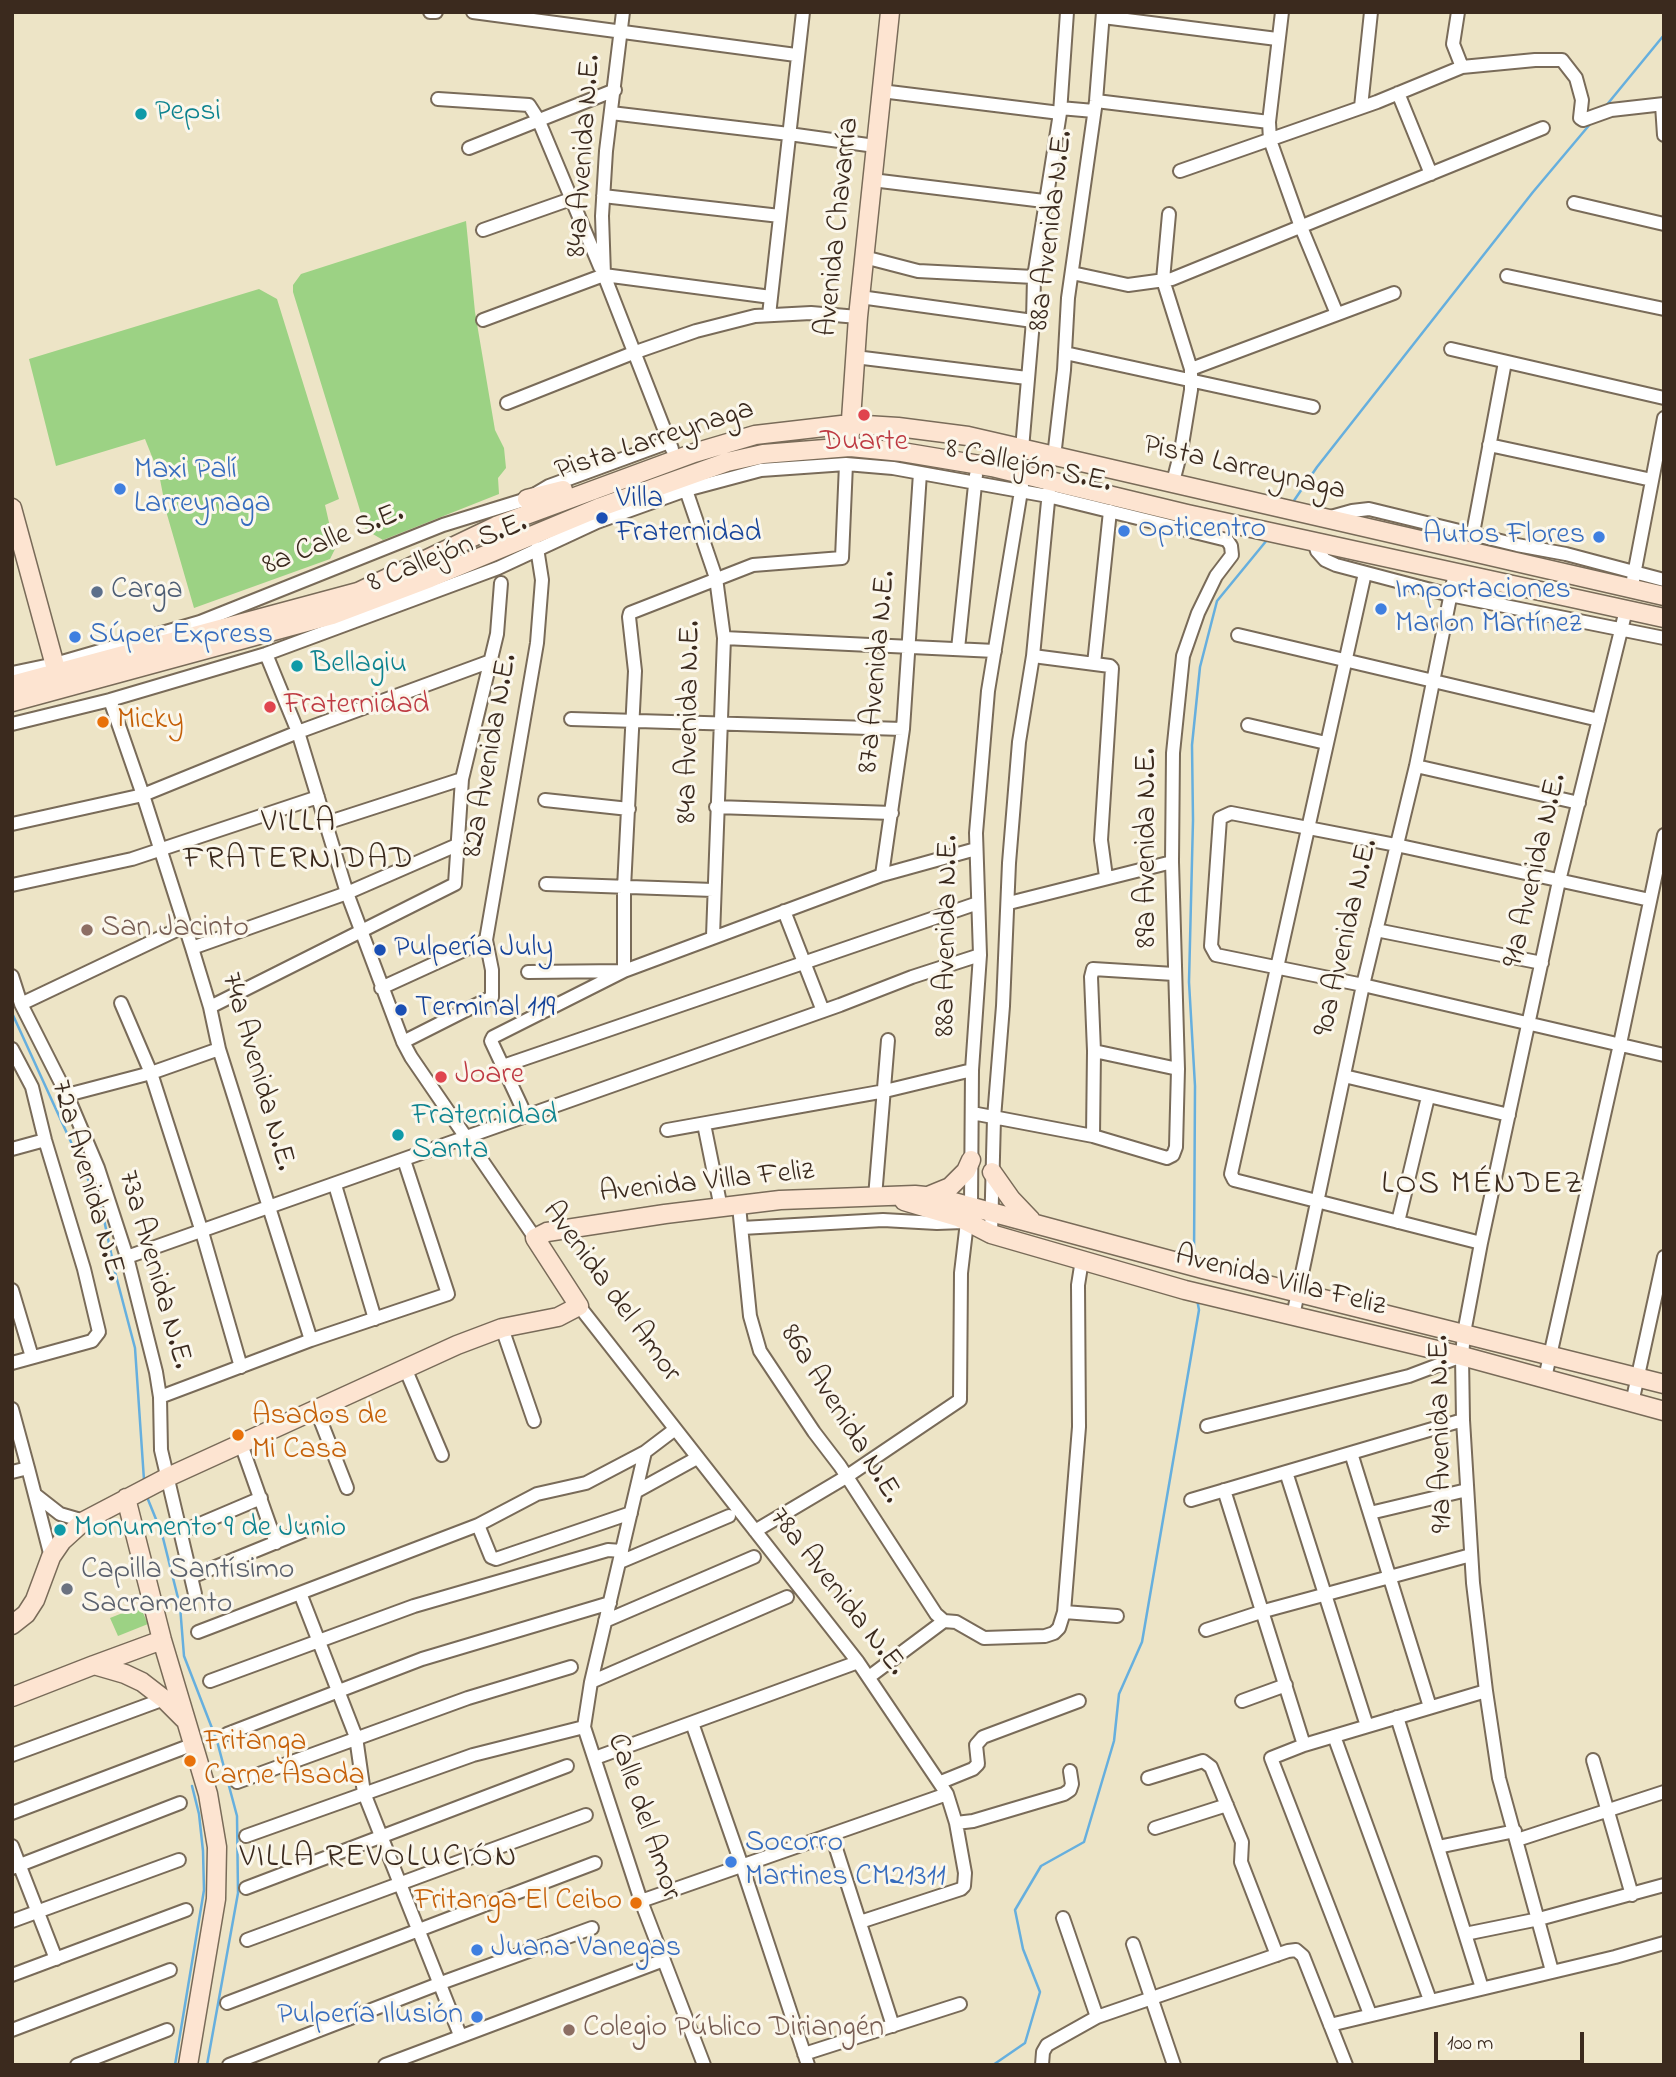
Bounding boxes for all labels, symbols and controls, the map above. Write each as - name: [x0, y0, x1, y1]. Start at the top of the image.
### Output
- street label: 84a Avenida N.E.: [561, 53, 611, 259]
- place label: Pepsi: [155, 96, 221, 132]
- marker: Pepsi: [133, 106, 149, 122]
- street label: Avenida Chavarría: [811, 116, 869, 338]
- street label: 88a Avenida N.E.: [1023, 129, 1083, 333]
- street label: Pista Larreynaga: [551, 393, 759, 491]
- marker: Duarte: [856, 407, 872, 423]
- place label: Duarte: [820, 426, 908, 462]
- street label: Pista Larreynaga: [1139, 429, 1349, 511]
- street label: 8 Callejón S.E.: [942, 433, 1114, 503]
- place label: Maxi Palí Larreynaga: [134, 454, 271, 524]
- marker: Maxi Palí Larreynaga: [112, 481, 128, 497]
- place label: Villa Fraternidad: [616, 483, 761, 554]
- street label: 8a Calle S.E.: [258, 497, 410, 585]
- street label: 8 Callejón S.E.: [363, 507, 533, 603]
- marker: Villa Fraternidad: [594, 510, 610, 526]
- place label: Opticentro: [1138, 513, 1266, 549]
- place label: Autos Flores: [1423, 519, 1585, 555]
- marker: Opticentro: [1116, 523, 1132, 539]
- marker: Autos Flores: [1591, 529, 1607, 545]
- street label: 87a Avenida N.E.: [852, 569, 906, 775]
- place label: Carga: [111, 574, 183, 610]
- place label: Importaciones Marlon Martínez: [1395, 574, 1582, 644]
- marker: Carga: [89, 584, 105, 600]
- marker: Importaciones Marlon Martínez: [1373, 601, 1389, 617]
- place label: Súper Express: [89, 619, 273, 655]
- street label: 84a Avenida N.E.: [671, 620, 711, 824]
- marker: Súper Express: [67, 629, 83, 645]
- place label: Bellagiu: [311, 648, 407, 684]
- street label: 82a Avenida N.E.: [456, 652, 528, 860]
- marker: Bellagiu: [289, 658, 305, 674]
- place label: Fraternidad: [284, 689, 429, 725]
- marker: Fraternidad: [262, 699, 278, 715]
- place label: Micky: [117, 704, 184, 740]
- marker: Micky: [95, 714, 111, 730]
- street label: 89a Avenida N.E.: [1131, 748, 1167, 948]
- street label: 91a Avenida N.E.: [1497, 770, 1577, 972]
- district label: VILLA FRATERNIDAD: [185, 806, 413, 881]
- street label: 88a Avenida N.E.: [929, 835, 969, 1037]
- street label: 90a Avenida N.E.: [1308, 836, 1388, 1040]
- place label: San Jacinto: [101, 912, 249, 948]
- marker: San Jacinto: [79, 922, 95, 938]
- place label: Pulpería July: [394, 932, 553, 968]
- marker: Pulpería July: [372, 942, 388, 958]
- street label: 74a Avenida N.E.: [211, 969, 301, 1175]
- place label: Terminal 119: [415, 992, 555, 1028]
- marker: Terminal 119: [393, 1002, 409, 1018]
- place label: Joare: [455, 1059, 524, 1095]
- marker: Joare: [433, 1069, 449, 1085]
- street label: 72a Avenida N.E.: [40, 1077, 132, 1285]
- place label: Fraternidad Santa: [412, 1100, 557, 1170]
- marker: Fraternidad Santa: [390, 1127, 406, 1143]
- street label: Avenida Villa Feliz: [598, 1155, 816, 1213]
- street label: 73a Avenida N.E.: [108, 1167, 198, 1373]
- district label: LOS MÉNDEZ: [1383, 1168, 1583, 1206]
- street label: Avenida del Amor: [532, 1196, 688, 1390]
- street label: Avenida Villa Feliz: [1171, 1239, 1389, 1327]
- street label: 86a Avenida N.E.: [770, 1319, 908, 1511]
- street label: 91a Avenida N.E.: [1423, 1335, 1463, 1533]
- place label: Asados de Mi Casa: [252, 1400, 387, 1470]
- marker: Asados de Mi Casa: [230, 1427, 246, 1443]
- street label: 78a Avenida N.E.: [759, 1502, 913, 1684]
- place label: Monumento 9 de Junio: [74, 1512, 346, 1548]
- marker: Monumento 9 de Junio: [52, 1522, 68, 1538]
- place label: Capilla Santísimo Sacramento: [81, 1554, 294, 1624]
- marker: Capilla Santísimo Sacramento: [59, 1581, 75, 1597]
- place label: Fritanga Carne Asada: [204, 1726, 365, 1796]
- street label: Calle del Amor: [597, 1729, 687, 1905]
- marker: Fritanga Carne Asada: [182, 1753, 198, 1769]
- place label: Socorro Martines CM21311: [745, 1827, 946, 1898]
- district label: VILLA REVOLUCIÓN: [242, 1841, 516, 1879]
- marker: Socorro Martines CM21311: [723, 1854, 739, 1870]
- place label: Fritanga El Ceibo: [415, 1885, 622, 1921]
- marker: Fritanga El Ceibo: [628, 1895, 644, 1911]
- place label: Juana Vanegas: [491, 1932, 681, 1968]
- marker: Juana Vanegas: [469, 1942, 485, 1958]
- place label: Pulpería Ilusión: [277, 1999, 463, 2035]
- marker: Pulpería Ilusión: [469, 2009, 485, 2025]
- place label: Colegio Público Diriangén: [583, 2012, 884, 2048]
- scale bar: [1438, 2018, 1588, 2062]
- marker: Colegio Público Diriangén: [561, 2022, 577, 2038]
- text: 100 m: [1447, 2029, 1493, 2059]

